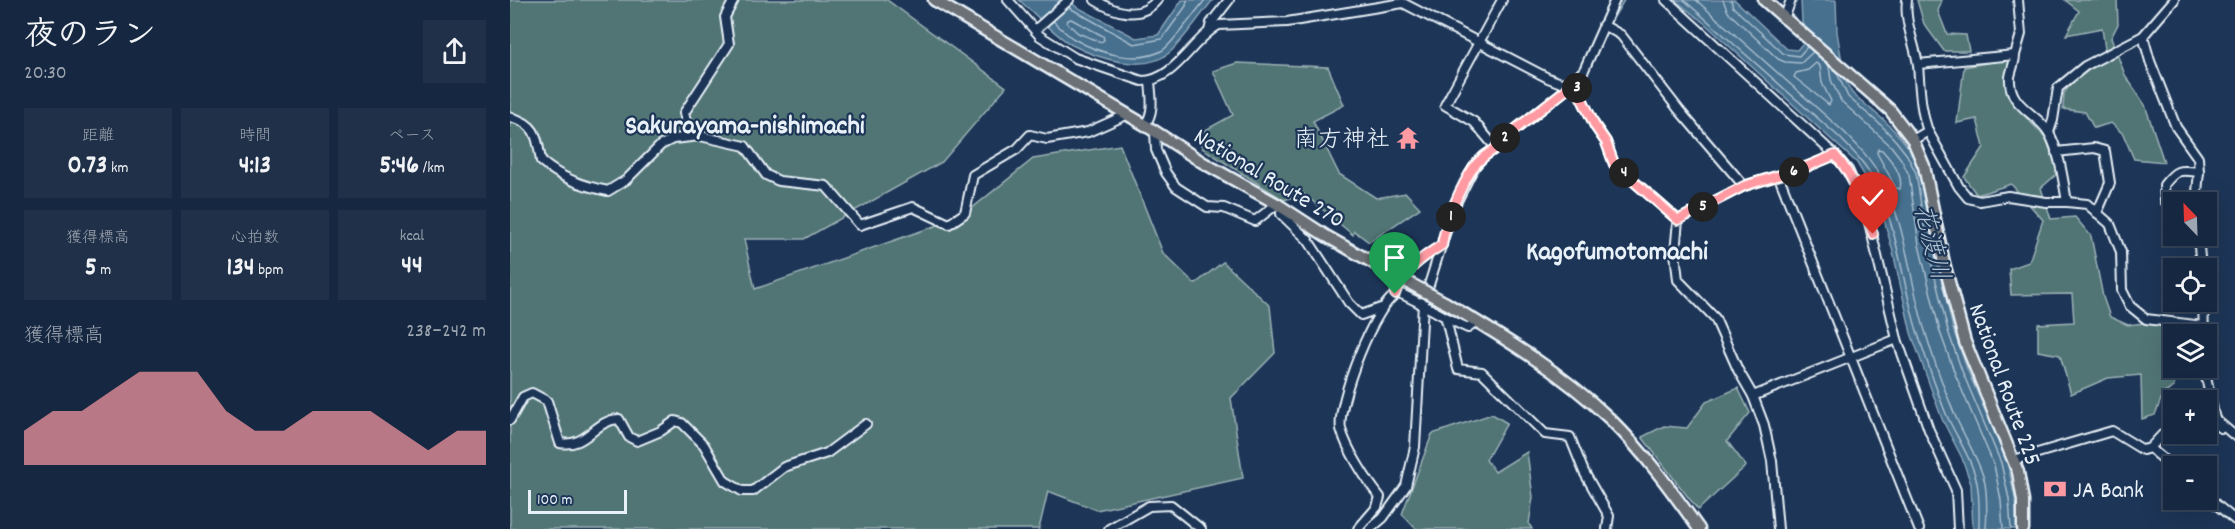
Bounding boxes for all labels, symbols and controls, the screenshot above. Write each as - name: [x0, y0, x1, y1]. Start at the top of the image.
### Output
- text: 夜のラン: [24, 14, 156, 61]
- button: share: [423, 20, 486, 83]
- text: 20:30: [24, 60, 67, 88]
- pin: 3: [1562, 73, 1592, 103]
- text: 3: [1573, 76, 1581, 99]
- district label: Sakurayama-nishimachi: [625, 108, 865, 147]
- street label: National Route 270: [1186, 121, 1350, 238]
- pin: 2: [1490, 123, 1520, 153]
- place label: 南方神社: [1294, 124, 1390, 158]
- text: 距離: [82, 125, 114, 148]
- text: 時間: [239, 125, 271, 148]
- text: ペース: [388, 125, 436, 148]
- temple icon: 南方神社: [1395, 125, 1421, 151]
- text: 2: [1502, 126, 1509, 149]
- text: 0.73: [67, 148, 107, 185]
- text: 4:13: [239, 148, 271, 185]
- text: 5:46: [379, 148, 419, 185]
- text: km: [107, 157, 129, 180]
- text: /km: [419, 157, 445, 180]
- pin: 6: [1779, 157, 1809, 187]
- pin: 4: [1609, 158, 1639, 188]
- text: 6: [1790, 160, 1798, 183]
- text: 4: [1621, 161, 1627, 184]
- pin: [1847, 172, 1898, 234]
- icon: check: [1856, 181, 1889, 214]
- pin: 5: [1688, 192, 1718, 222]
- north arrow: [2163, 192, 2217, 246]
- map controls: [2163, 192, 2217, 510]
- text: 5: [1699, 195, 1707, 218]
- water label: 花渡川: [1902, 201, 1957, 285]
- pin: 1: [1436, 202, 1466, 232]
- text: 1: [1449, 205, 1453, 228]
- text: kcal: [400, 225, 424, 248]
- text: 獲得標高: [66, 227, 130, 250]
- text: 心拍数: [231, 227, 279, 250]
- pin: [1369, 232, 1420, 294]
- district label: Kagofumotomachi: [1526, 234, 1708, 273]
- icon: arrive: [1378, 241, 1411, 274]
- text: 44: [401, 248, 423, 285]
- text: 5: [85, 250, 97, 287]
- text: 134: [227, 250, 255, 287]
- button: locate: [2163, 258, 2217, 312]
- text: m: [97, 259, 111, 282]
- text: bpm: [255, 259, 284, 282]
- street label: National Route 225: [1958, 299, 2048, 471]
- text: 238–242 m: [406, 318, 486, 346]
- text: 獲得標高: [24, 323, 104, 351]
- button: layers: [2163, 324, 2217, 378]
- button: +: [2163, 390, 2217, 444]
- button: −: [2163, 456, 2217, 510]
- place label: JA Bank: [2073, 475, 2144, 509]
- bank icon: JA Bank: [2042, 476, 2068, 502]
- scale bar: [528, 487, 627, 514]
- text: 100 m: [537, 489, 573, 512]

